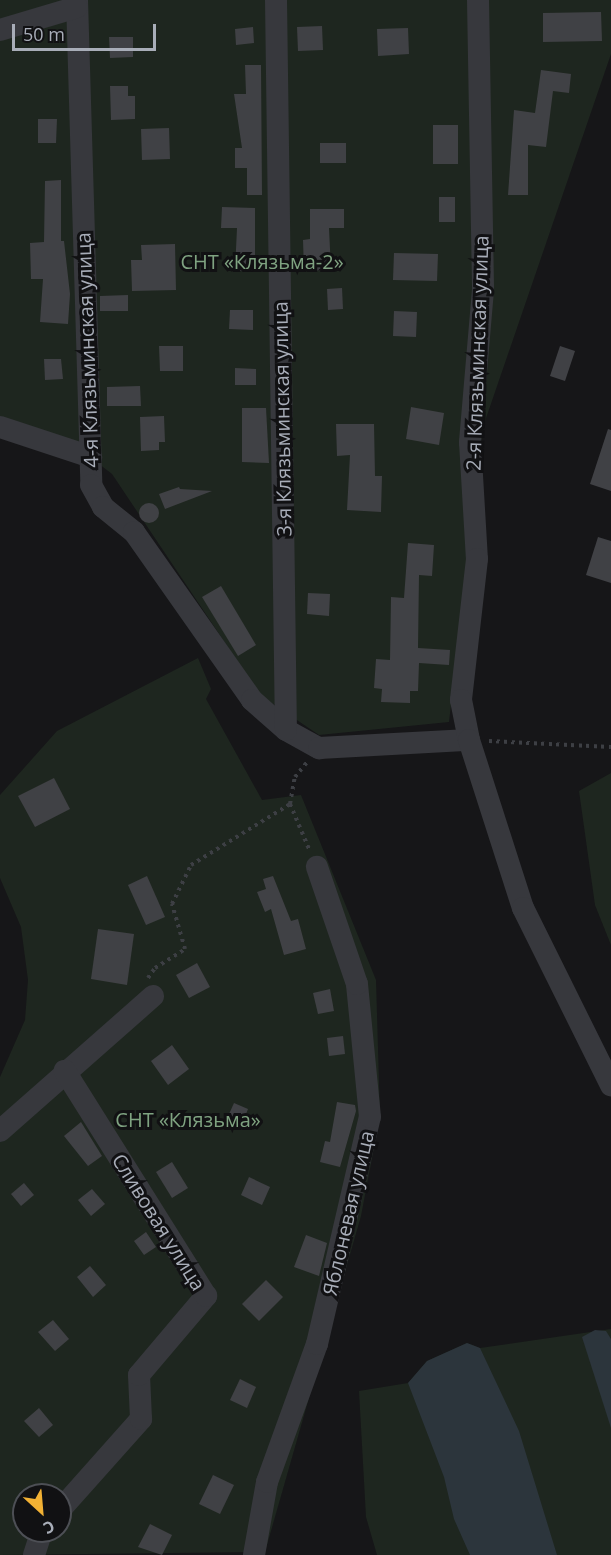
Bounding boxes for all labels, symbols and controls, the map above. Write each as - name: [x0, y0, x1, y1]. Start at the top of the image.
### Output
- scale bar: [15, 12, 159, 50]
- text: 50 m: [23, 22, 65, 46]
- street label: 4-я Клязьминская улица: [71, 232, 103, 468]
- street label: 2-я Клязьминская улица: [461, 235, 493, 471]
- park label: СНТ «Клязьма-2»: [180, 249, 344, 273]
- street label: 3-я Клязьминская улица: [268, 301, 296, 537]
- park label: СНТ «Клязьма»: [115, 1107, 261, 1131]
- street label: Яблоневая улица: [317, 1128, 379, 1298]
- street label: Сливовая улица: [107, 1149, 211, 1295]
- north arrow: [12, 1483, 72, 1543]
- text: С: [40, 1515, 58, 1540]

